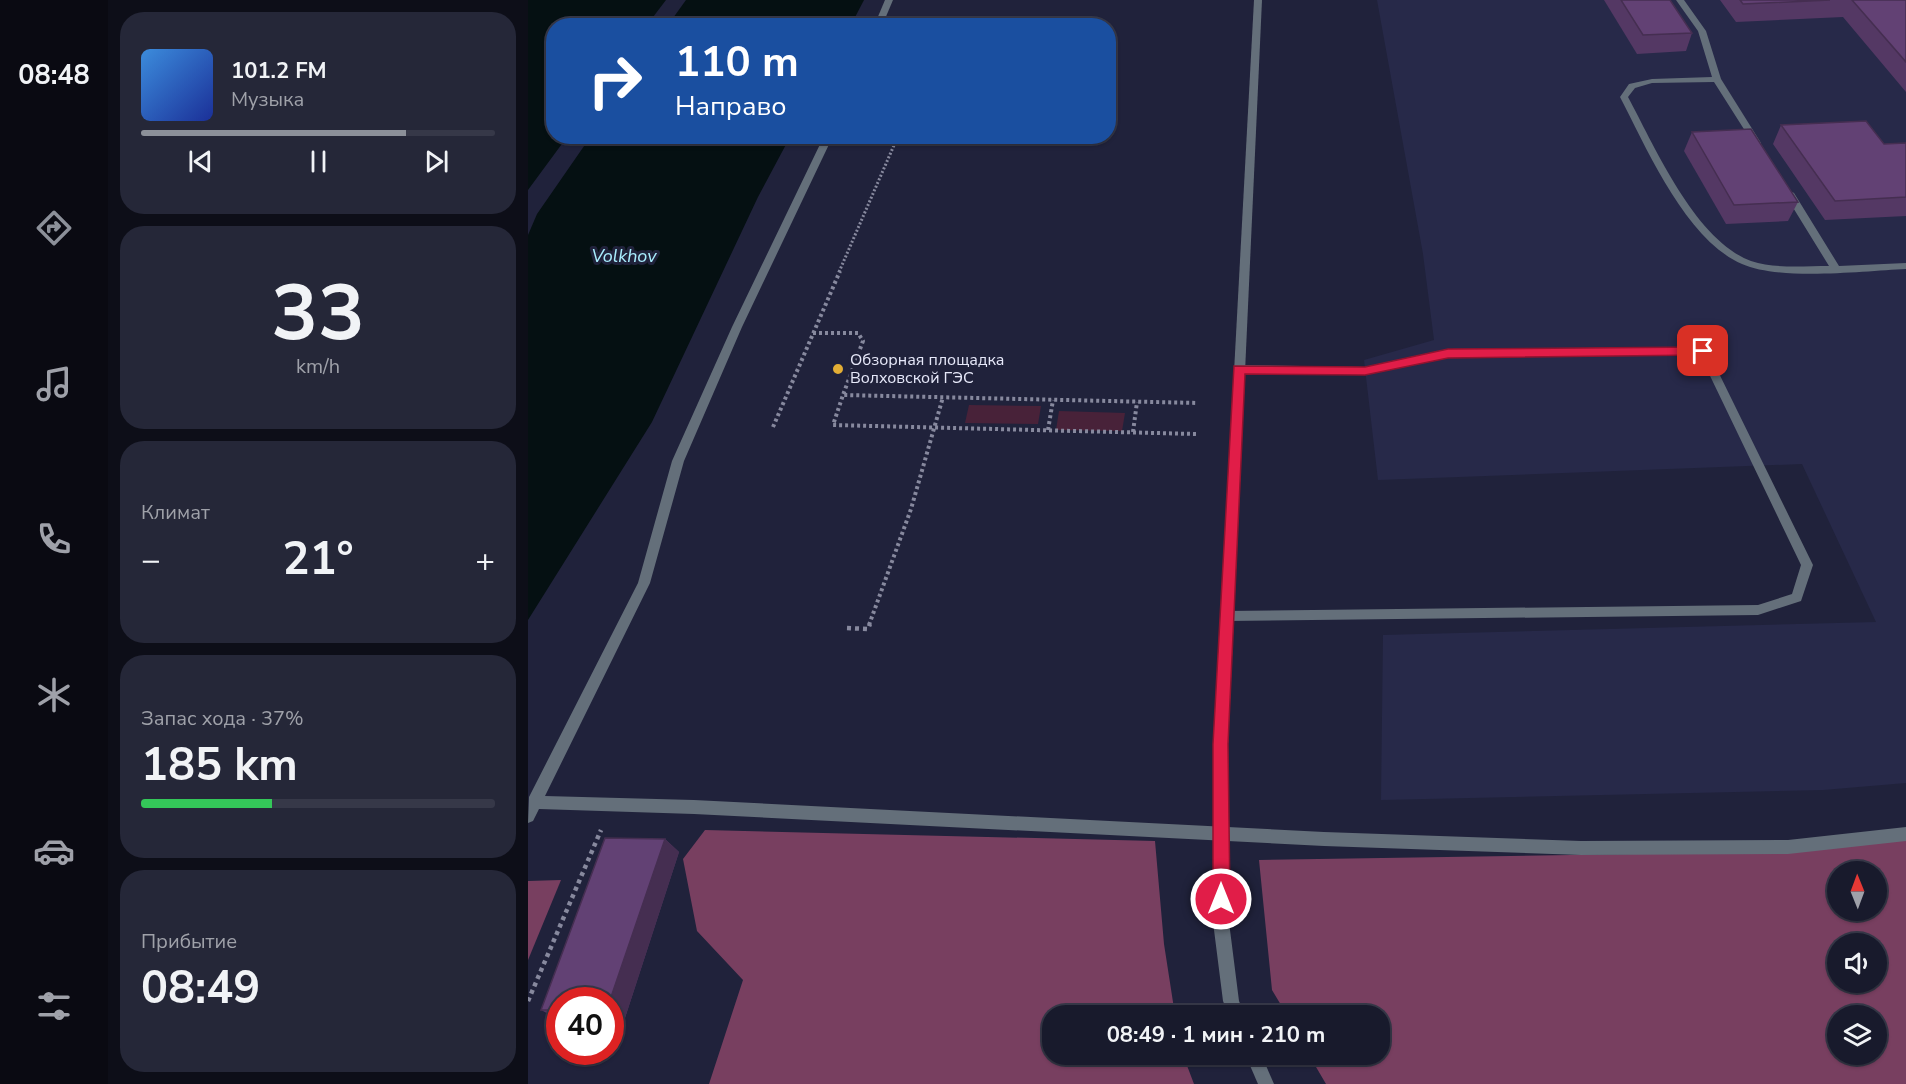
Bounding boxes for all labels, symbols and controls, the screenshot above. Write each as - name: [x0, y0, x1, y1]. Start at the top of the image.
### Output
- text: 110 m: [675, 34, 799, 91]
- icon: right: [576, 42, 654, 120]
- text: 101.2 FM: [231, 56, 327, 86]
- text: 08:48: [18, 57, 90, 94]
- text: Музыка: [231, 86, 304, 113]
- text: Направо: [675, 88, 786, 125]
- icon: previous: [184, 145, 217, 178]
- icon: pause: [302, 145, 335, 178]
- icon: next: [420, 145, 453, 178]
- icon: directions: [33, 207, 75, 249]
- water label: Volkhov: [591, 244, 657, 268]
- text: 33: [271, 260, 365, 367]
- pin: [1677, 325, 1728, 376]
- icon: arrive: [1686, 334, 1719, 367]
- place label: Обзорная площадка Волховской ГЭС: [850, 349, 1004, 389]
- text: km/h: [296, 353, 340, 380]
- marker: Обзорная площадка Волховской ГЭС: [831, 362, 845, 376]
- icon: music: [33, 363, 75, 405]
- text: Климат: [141, 499, 210, 526]
- icon: phone: [33, 518, 75, 560]
- text: 21°: [282, 529, 354, 590]
- text: −: [141, 538, 161, 583]
- text: +: [475, 538, 495, 583]
- icon: climate: [33, 674, 75, 716]
- text: Запас хода · 37%: [141, 705, 304, 732]
- text: 185 km: [141, 735, 298, 796]
- icon: car: [33, 830, 75, 872]
- north arrow: [1827, 861, 1887, 921]
- map controls: [1827, 861, 1887, 1065]
- position arrow: [1189, 867, 1253, 931]
- text: Прибытие: [141, 928, 237, 955]
- button: sound: [1827, 933, 1887, 993]
- text: 08:49: [141, 958, 260, 1019]
- icon: filters: [33, 985, 75, 1027]
- speed limit sign: 40: [546, 987, 624, 1065]
- button: layers: [1827, 1005, 1887, 1065]
- text: 08:49 · 1 мин · 210 m: [1107, 1020, 1325, 1050]

